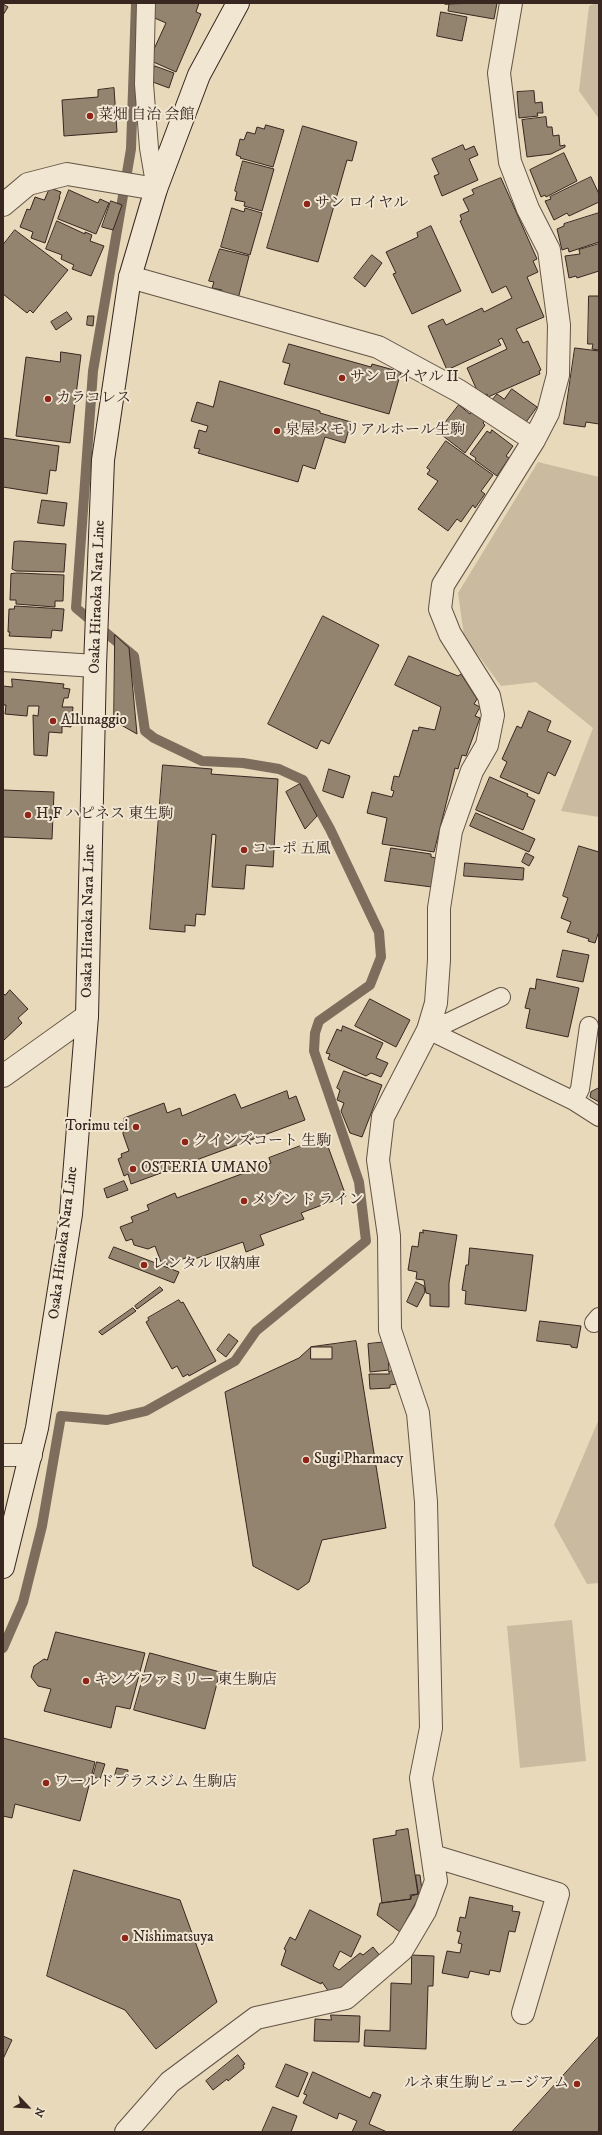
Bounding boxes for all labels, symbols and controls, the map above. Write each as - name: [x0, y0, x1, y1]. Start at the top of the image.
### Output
- place label: 菜畑 自治 会館: [98, 107, 194, 125]
- marker: 菜畑 自治 会館: [85, 111, 95, 121]
- place label: サン ロイヤル: [315, 195, 408, 213]
- marker: サン ロイヤル: [302, 199, 312, 209]
- place label: サン ロイヤル II: [350, 369, 459, 387]
- marker: サン ロイヤル II: [337, 373, 347, 383]
- place label: カラコレス: [56, 390, 131, 408]
- marker: カラコレス: [43, 394, 53, 404]
- place label: 泉屋メモリアルホール生駒: [285, 422, 465, 440]
- marker: 泉屋メモリアルホール生駒: [272, 426, 282, 436]
- street label: Osaka Hiraoka Nara Line: [86, 520, 110, 674]
- place label: Allunaggio: [61, 712, 127, 730]
- marker: Allunaggio: [48, 716, 58, 726]
- place label: H,F ハピネス 東生駒: [36, 806, 173, 824]
- marker: H,F ハピネス 東生駒: [23, 810, 33, 820]
- place label: コーポ 五風: [252, 841, 330, 859]
- street label: Osaka Hiraoka Nara Line: [79, 844, 99, 998]
- marker: コーポ 五風: [239, 845, 249, 855]
- place label: Torimu tei: [65, 1118, 128, 1136]
- marker: Torimu tei: [131, 1122, 141, 1132]
- place label: クインズコート 生駒: [193, 1133, 331, 1151]
- marker: クインズコート 生駒: [180, 1137, 190, 1147]
- place label: OSTERIA UMANO: [141, 1160, 268, 1178]
- marker: OSTERIA UMANO: [128, 1164, 138, 1174]
- street label: Osaka Hiraoka Nara Line: [46, 1166, 82, 1320]
- place label: メゾン ド ライン: [252, 1192, 363, 1210]
- marker: メゾン ド ライン: [239, 1196, 249, 1206]
- place label: レンタル 収納庫: [152, 1256, 260, 1274]
- marker: レンタル 収納庫: [139, 1260, 149, 1270]
- place label: Sugi Pharmacy: [314, 1451, 403, 1469]
- marker: Sugi Pharmacy: [301, 1455, 311, 1465]
- place label: キングファミリー 東生駒店: [94, 1672, 277, 1690]
- marker: キングファミリー 東生駒店: [81, 1676, 91, 1686]
- place label: ワールドプラスジム 生駒店: [54, 1774, 237, 1792]
- marker: ワールドプラスジム 生駒店: [41, 1778, 51, 1788]
- place label: Nishimatsuya: [133, 1929, 214, 1947]
- marker: Nishimatsuya: [120, 1933, 130, 1943]
- place label: ルネ東生駒ビュージアム: [404, 2075, 569, 2093]
- marker: ルネ東生駒ビュージアム: [572, 2079, 582, 2089]
- north arrow: [8, 2087, 48, 2127]
- text: N: [31, 2105, 47, 2119]

